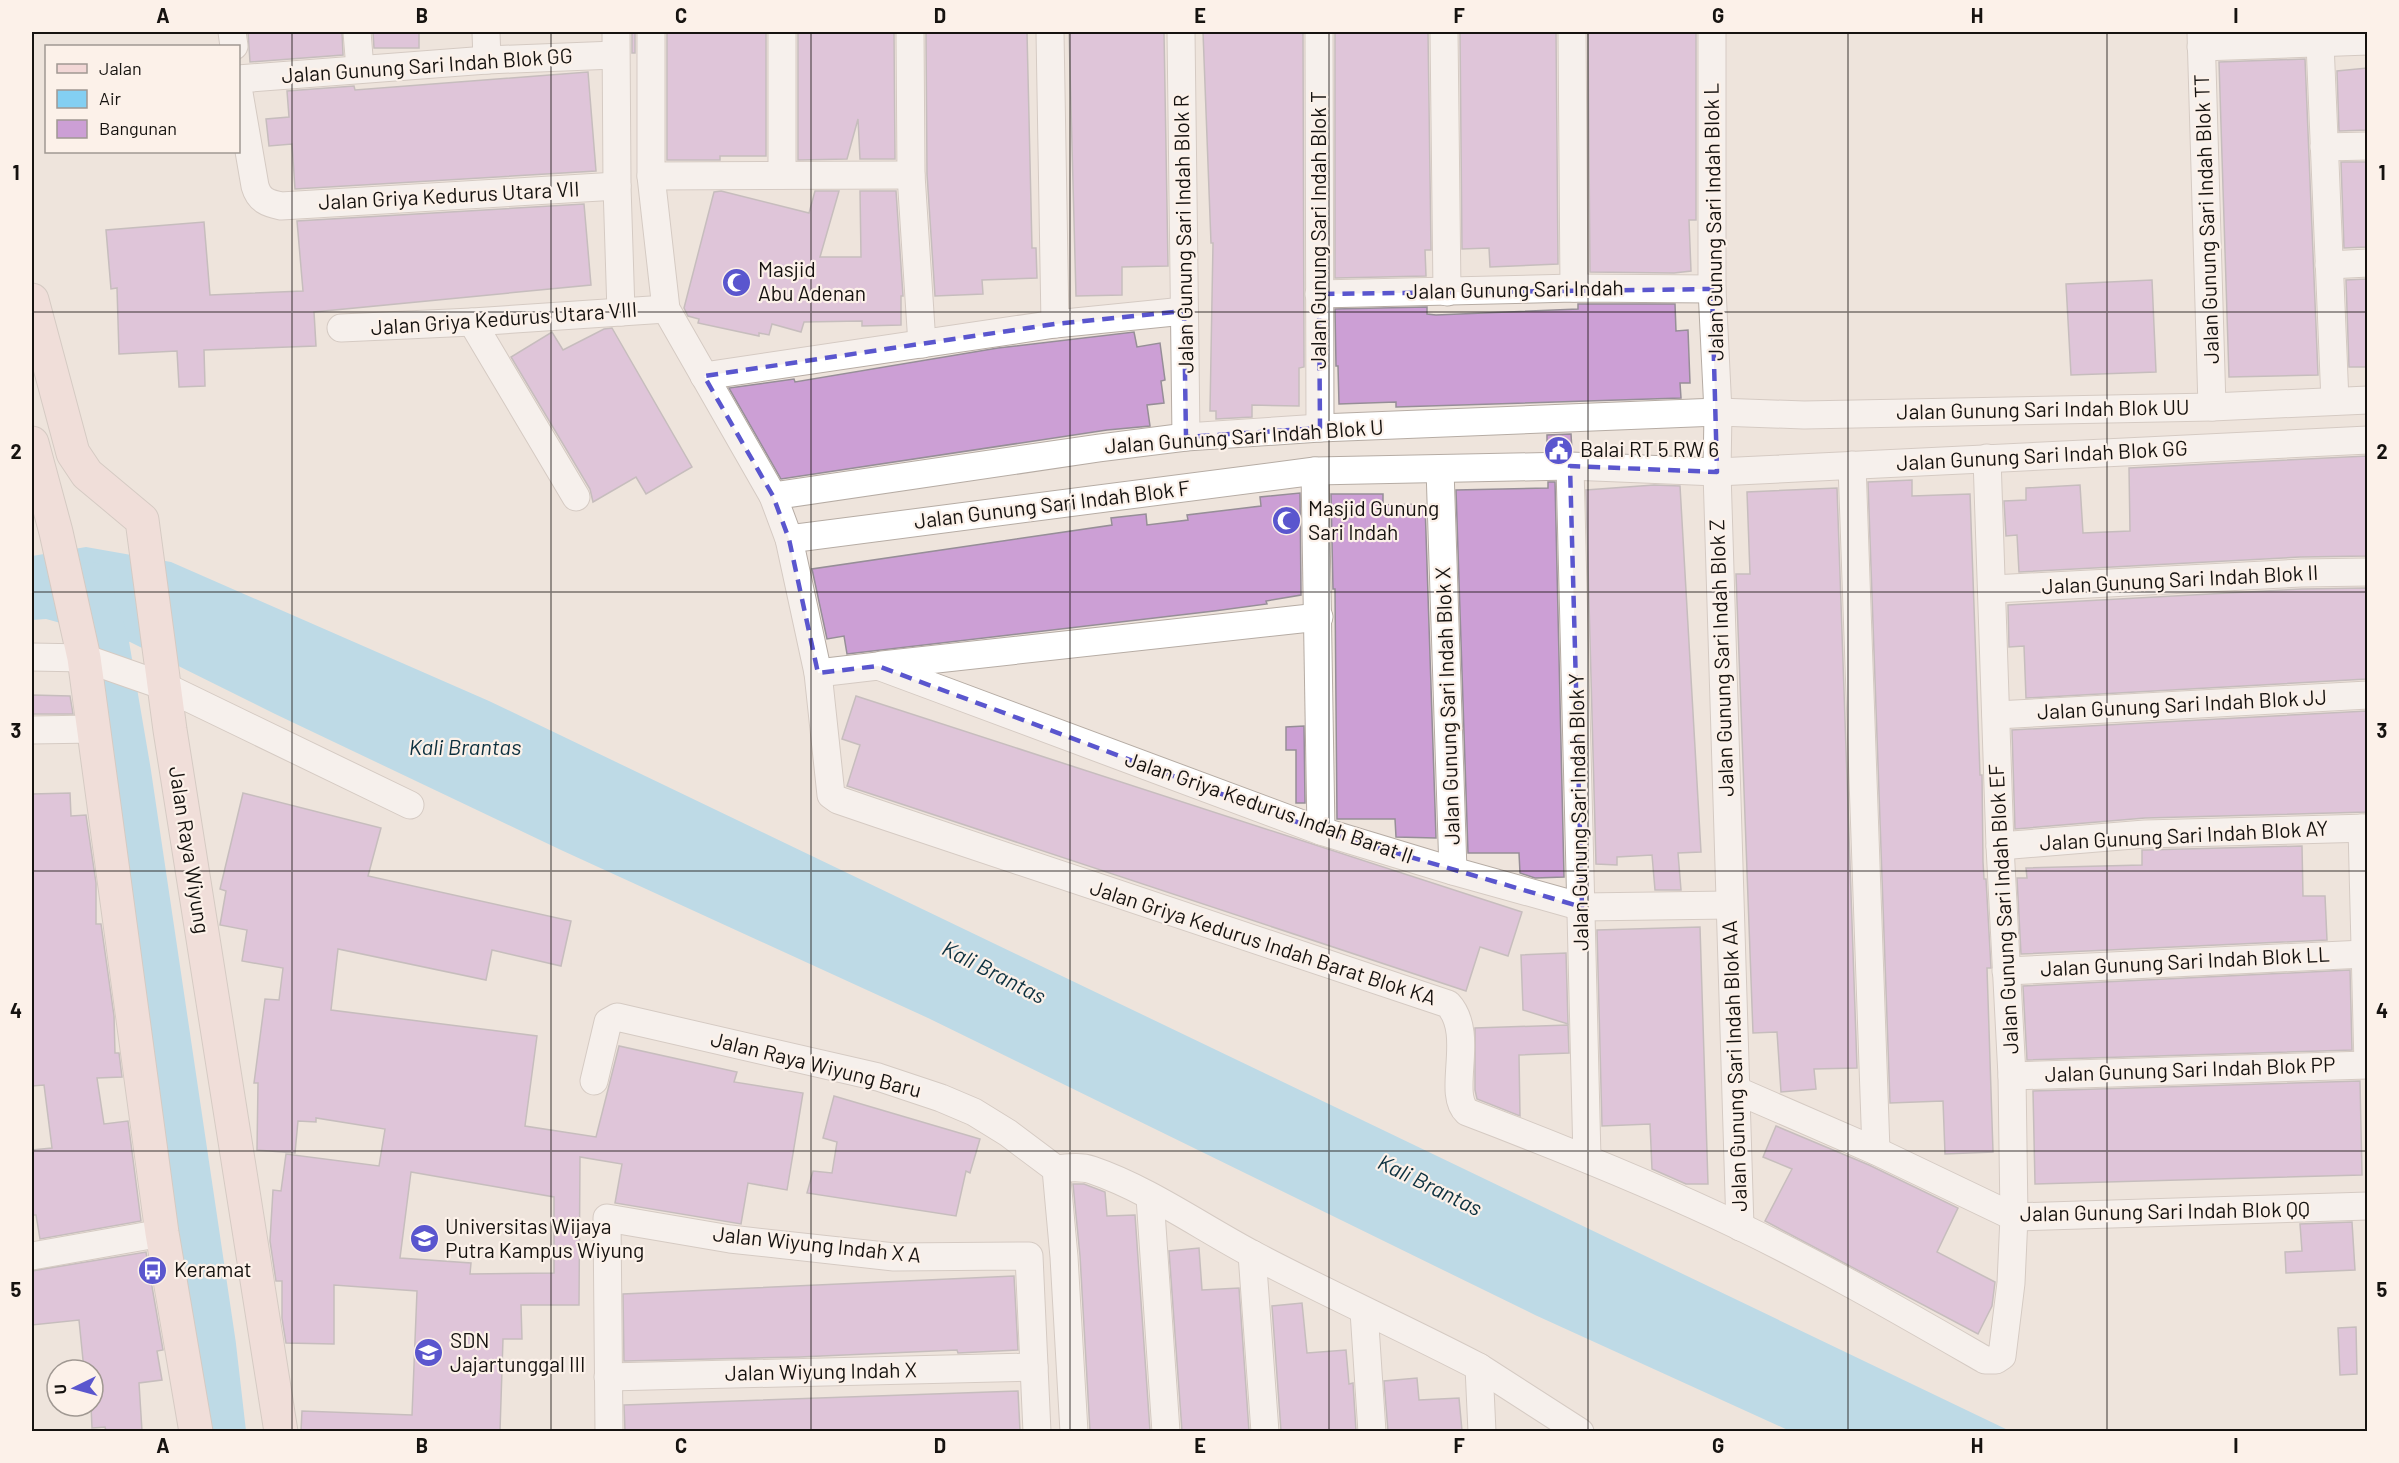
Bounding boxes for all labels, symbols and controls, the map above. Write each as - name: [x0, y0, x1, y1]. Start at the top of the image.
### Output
- text: A: [156, 3, 170, 27]
- text: B: [416, 3, 428, 27]
- text: C: [675, 3, 687, 27]
- text: D: [934, 3, 946, 27]
- text: E: [1194, 3, 1206, 27]
- text: F: [1453, 3, 1465, 27]
- text: G: [1712, 3, 1724, 27]
- text: H: [1971, 3, 1983, 27]
- text: I: [2233, 3, 2239, 27]
- street label: Jalan Gunung Sari Indah Blok GG: [280, 42, 573, 87]
- legend: [45, 45, 240, 153]
- text: Jalan: [99, 57, 142, 79]
- street label: Jalan Gunung Sari Indah Blok TT: [2188, 74, 2223, 364]
- street label: Jalan Gunung Sari Indah Blok L: [1698, 83, 1727, 361]
- text: Air: [99, 87, 122, 109]
- street label: Jalan Gunung Sari Indah Blok T: [1305, 91, 1330, 369]
- street label: Jalan Gunung Sari Indah Blok R: [1168, 94, 1197, 374]
- text: Bangunan: [99, 117, 177, 139]
- text: 1: [12, 160, 20, 184]
- text: 1: [2378, 160, 2386, 184]
- street label: Jalan Griya Kedurus Utara VII: [318, 175, 580, 214]
- place label: Masjid Abu Adenan: [758, 256, 866, 305]
- mosque icon: Masjid Abu Adenan: [721, 266, 753, 298]
- street label: Jalan Gunung Sari Indah: [1406, 274, 1624, 303]
- street label: Jalan Griya Kedurus Utara VIII: [370, 296, 638, 339]
- street label: Jalan Gunung Sari Indah Blok UU: [1896, 393, 2190, 424]
- street label: Jalan Gunung Sari Indah Blok U: [1104, 413, 1384, 458]
- public building icon: Balai RT 5 RW 6: [1543, 434, 1575, 466]
- street label: Jalan Gunung Sari Indah Blok GG: [1896, 434, 2188, 475]
- place label: Balai RT 5 RW 6: [1580, 436, 1719, 461]
- text: 2: [10, 439, 22, 463]
- text: 2: [2376, 439, 2388, 463]
- street label: Jalan Gunung Sari Indah Blok F: [912, 474, 1191, 533]
- place label: Masjid Gunung Sari Indah: [1308, 495, 1439, 544]
- mosque icon: Masjid Gunung Sari Indah: [1271, 505, 1303, 537]
- street label: Jalan Gunung Sari Indah Blok Z: [1703, 519, 1738, 797]
- street label: Jalan Gunung Sari Indah Blok II: [2041, 559, 2319, 598]
- street label: Jalan Gunung Sari Indah Blok X: [1429, 566, 1464, 846]
- street label: Jalan Gunung Sari Indah Blok Y: [1563, 673, 1592, 951]
- street label: Jalan Gunung Sari Indah Blok JJ: [2036, 683, 2328, 724]
- text: 3: [11, 718, 21, 742]
- text: 3: [2377, 718, 2387, 742]
- water label: Kali Brantas: [409, 733, 521, 759]
- street label: Jalan Griya Kedurus Indah Barat II: [1122, 745, 1417, 868]
- street label: Jalan Gunung Sari Indah Blok EF: [1982, 763, 2023, 1055]
- street label: Jalan Raya Wiyung: [165, 764, 216, 935]
- street label: Jalan Gunung Sari Indah Blok AY: [2039, 814, 2329, 855]
- street label: Jalan Griya Kedurus Indah Barat Blok KA: [1087, 874, 1440, 1010]
- street label: Jalan Gunung Sari Indah Blok AA: [1716, 920, 1751, 1212]
- water label: Kali Brantas: [938, 934, 1051, 1008]
- street label: Jalan Gunung Sari Indah Blok LL: [2040, 940, 2330, 981]
- text: 4: [10, 998, 22, 1022]
- text: 4: [2376, 998, 2388, 1022]
- street label: Jalan Raya Wiyung Baru: [709, 1025, 924, 1102]
- street label: Jalan Gunung Sari Indah Blok PP: [2044, 1051, 2336, 1086]
- water label: Kali Brantas: [1374, 1148, 1487, 1220]
- street label: Jalan Gunung Sari Indah Blok QQ: [2020, 1195, 2310, 1226]
- place label: Universitas Wijaya Putra Kampus Wiyung: [445, 1213, 644, 1262]
- street label: Jalan Wiyung Indah X A: [712, 1220, 923, 1267]
- school or university icon: Universitas Wijaya Putra Kampus Wiyung: [408, 1223, 440, 1255]
- bus stop icon: Keramat: [137, 1254, 169, 1286]
- place label: Keramat: [174, 1256, 252, 1281]
- text: 5: [11, 1277, 22, 1301]
- text: 5: [2377, 1277, 2388, 1301]
- place label: SDN Jajartunggal III: [450, 1327, 585, 1376]
- school or university icon: SDN Jajartunggal III: [413, 1337, 445, 1369]
- street label: Jalan Wiyung Indah X: [725, 1356, 917, 1385]
- north arrow: [45, 1358, 105, 1418]
- text: U: [50, 1384, 69, 1395]
- text: A: [156, 1433, 170, 1457]
- text: B: [416, 1433, 428, 1457]
- text: C: [675, 1433, 687, 1457]
- text: D: [934, 1433, 946, 1457]
- text: E: [1194, 1433, 1206, 1457]
- text: F: [1453, 1433, 1465, 1457]
- text: G: [1712, 1433, 1724, 1457]
- text: H: [1971, 1433, 1983, 1457]
- text: I: [2233, 1433, 2239, 1457]

